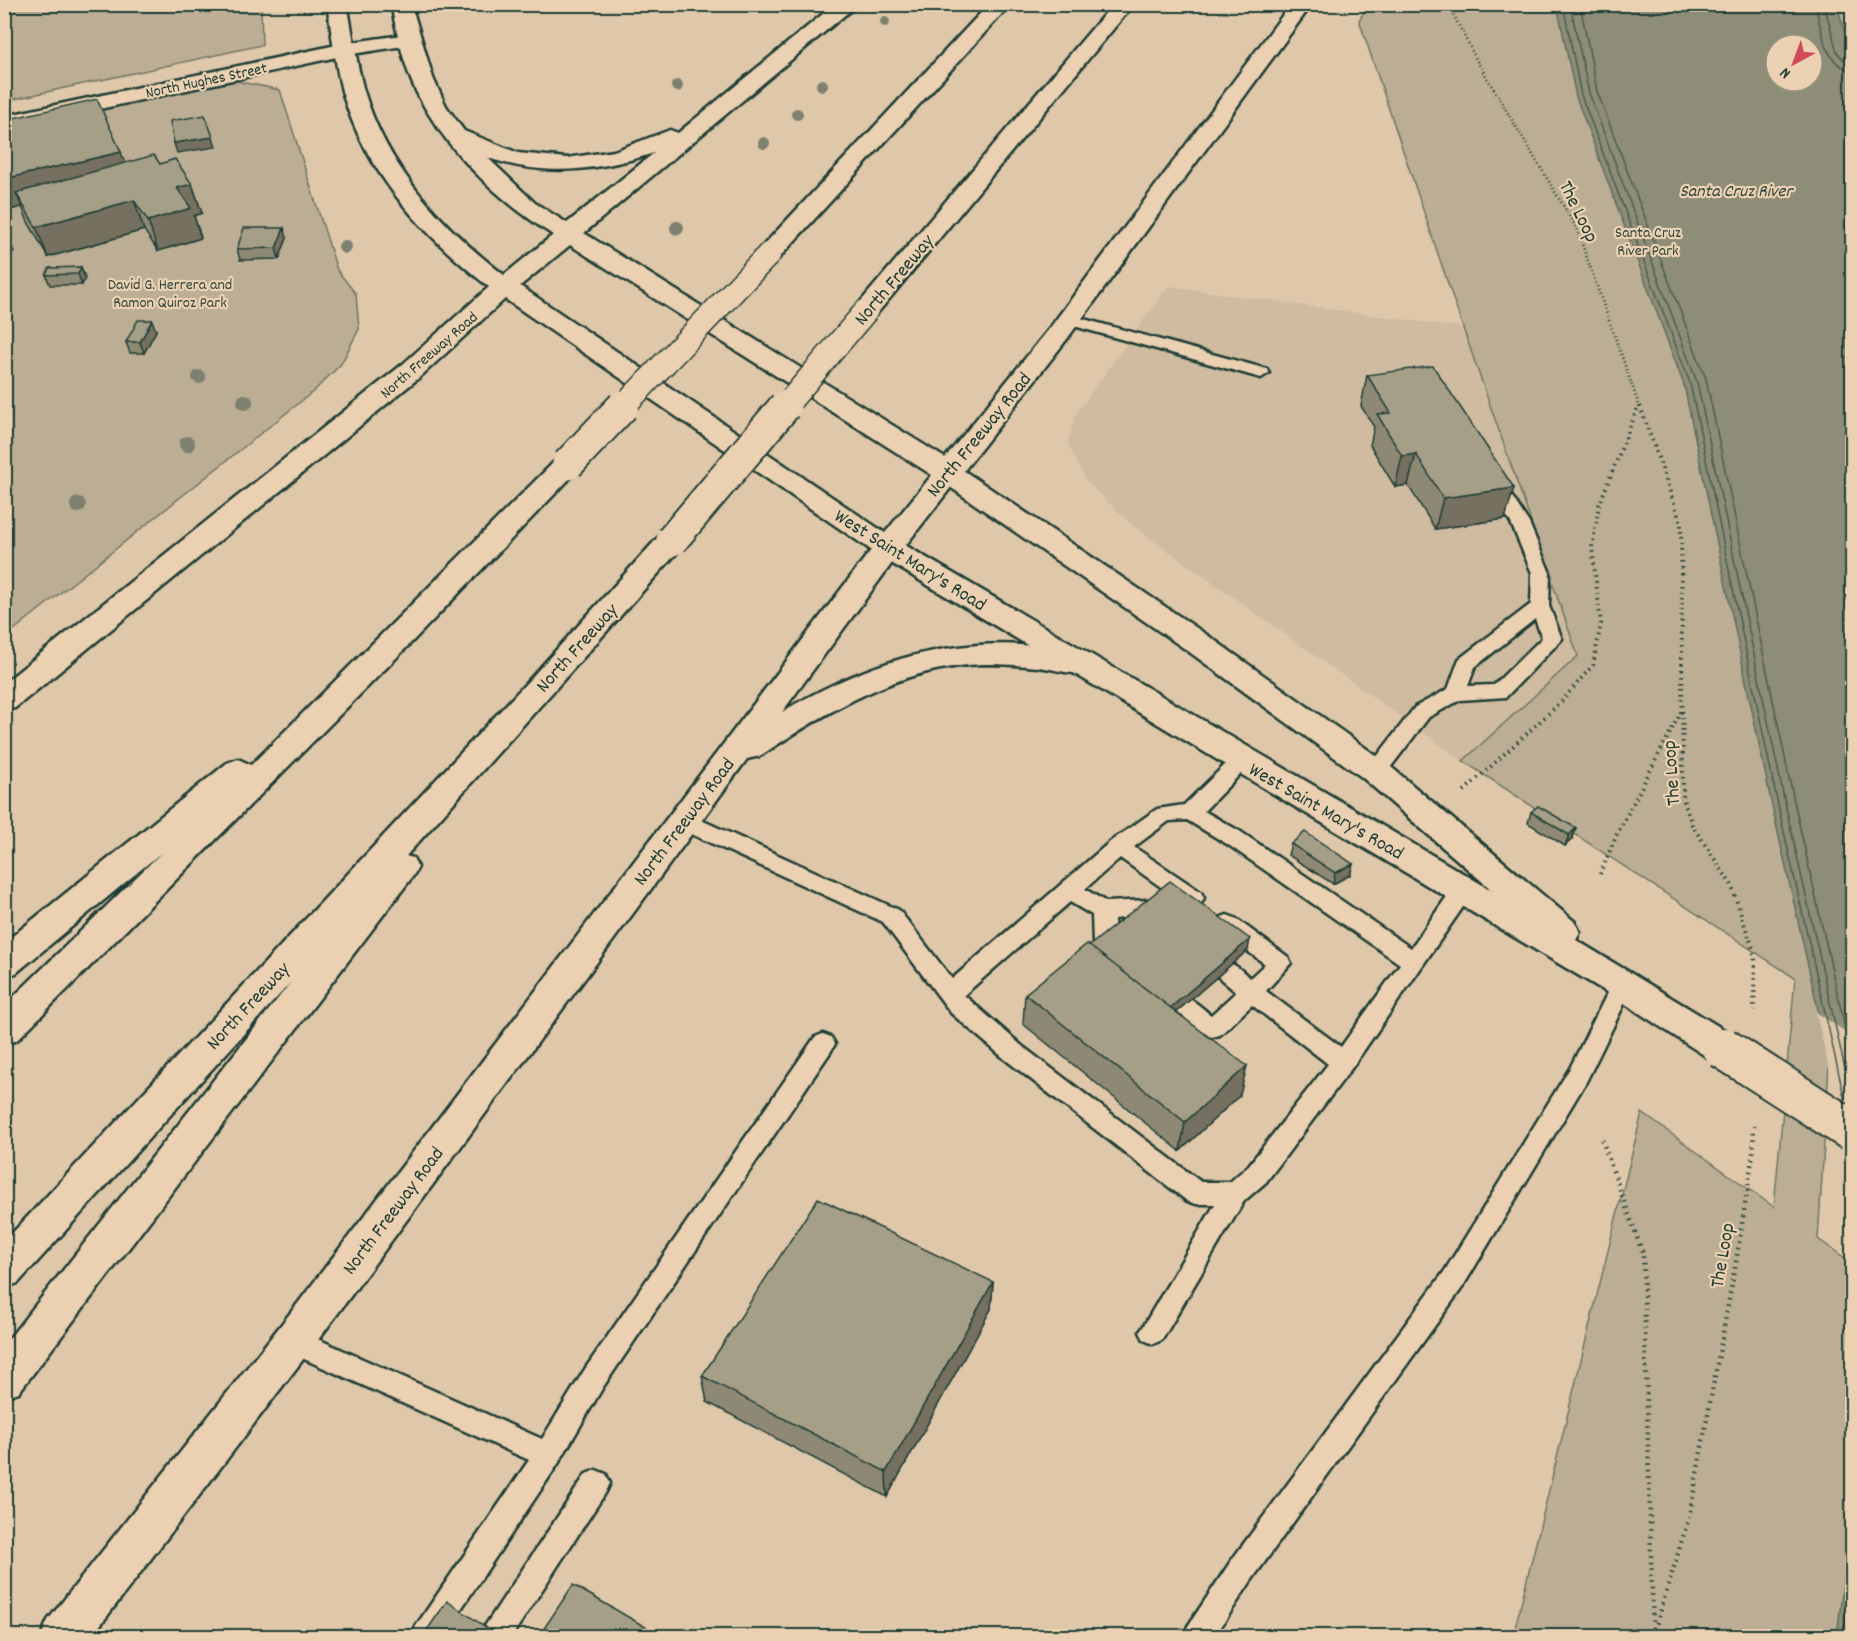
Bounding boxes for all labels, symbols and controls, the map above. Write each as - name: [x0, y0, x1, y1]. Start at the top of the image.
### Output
- north arrow: [1764, 33, 1824, 93]
- street label: North Hughes Street: [144, 57, 269, 106]
- text: N: [1775, 61, 1796, 84]
- street label: The Loop: [1550, 177, 1604, 248]
- water label: Santa Cruz River: [1680, 180, 1794, 205]
- park label: Santa Cruz River Park: [1615, 222, 1681, 263]
- street label: North Freeway: [849, 228, 942, 333]
- park label: David G. Herrera and Ramon Quiroz Park: [108, 274, 232, 315]
- street label: North Freeway Road: [376, 307, 484, 405]
- street label: North Freeway Road: [921, 367, 1040, 504]
- street label: West Saint Mary's Road: [828, 503, 991, 620]
- street label: North Freeway: [530, 597, 627, 700]
- street label: The Loop: [1657, 739, 1689, 807]
- street label: North Freeway Road: [628, 753, 743, 893]
- street label: West Saint Mary's Road: [1243, 757, 1408, 868]
- street label: North Freeway: [201, 956, 298, 1057]
- street label: North Freeway Road: [337, 1142, 452, 1282]
- street label: The Loop: [1704, 1221, 1743, 1290]

